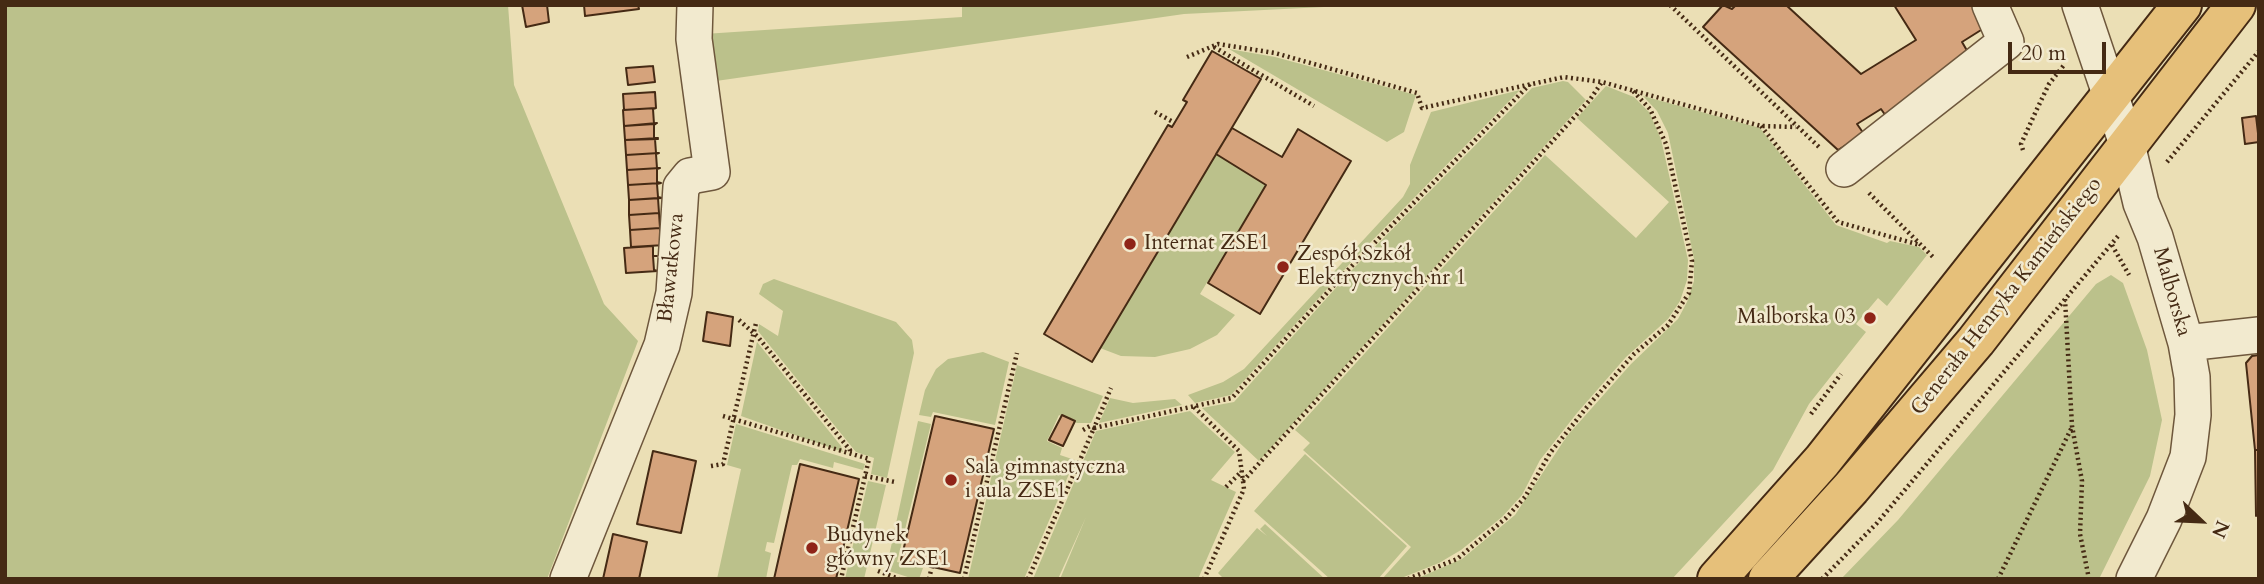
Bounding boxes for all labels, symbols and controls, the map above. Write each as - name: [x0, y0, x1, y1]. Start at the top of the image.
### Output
- scale bar: [2012, 28, 2110, 72]
- text: 20 m: [2021, 39, 2066, 68]
- street label: Generała Henryka Kamieńskiego: [1906, 173, 2108, 421]
- street label: Bławatkowa: [654, 212, 690, 324]
- place label: Internat ZSE1: [1144, 231, 1269, 257]
- marker: Internat ZSE1: [1122, 236, 1138, 252]
- place label: Zespół Szkół Elektrycznych nr 1: [1297, 242, 1466, 292]
- street label: Malborska: [2146, 244, 2196, 340]
- marker: Zespół Szkół Elektrycznych nr 1: [1275, 259, 1291, 275]
- place label: Malborska 03: [1737, 305, 1856, 331]
- marker: Malborska 03: [1862, 310, 1878, 326]
- place label: Sala gimnastyczna i aula ZSE1: [965, 455, 1126, 505]
- marker: Sala gimnastyczna i aula ZSE1: [943, 472, 959, 488]
- north arrow: [2166, 486, 2236, 556]
- text: N: [2205, 517, 2236, 542]
- place label: Budynek główny ZSE1: [826, 523, 950, 573]
- marker: Budynek główny ZSE1: [804, 540, 820, 556]

